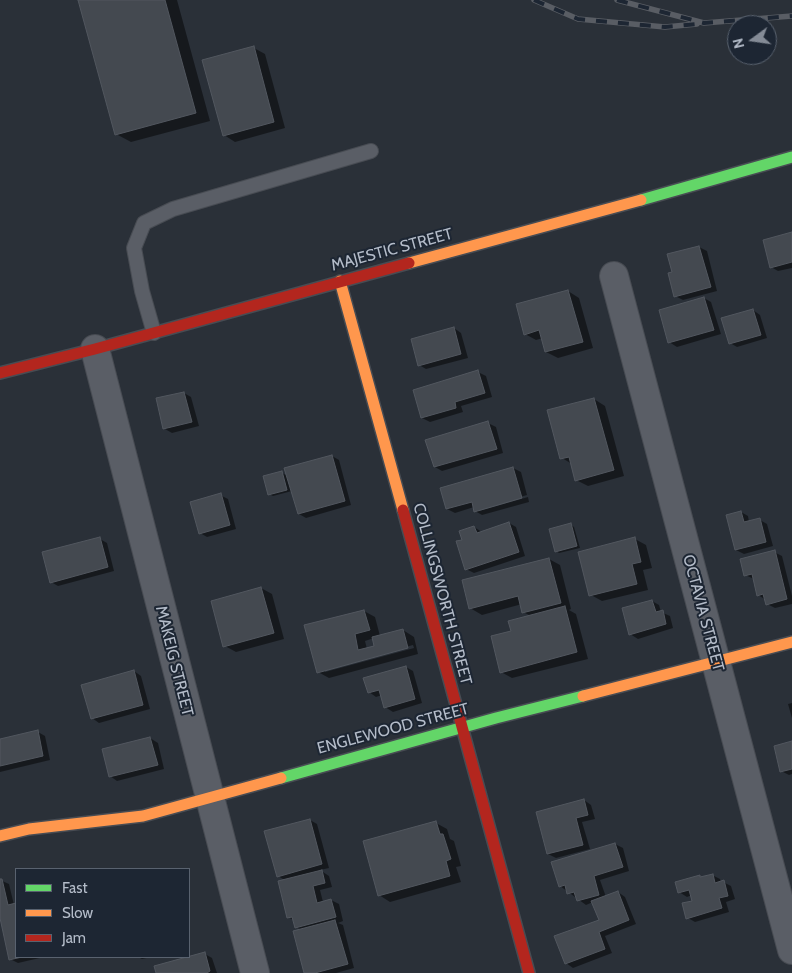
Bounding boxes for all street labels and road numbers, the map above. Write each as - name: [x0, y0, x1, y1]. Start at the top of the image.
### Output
- street label: MAJESTIC STREET: [329, 225, 455, 275]
- street label: COLLINGSWORTH STREET: [408, 501, 476, 687]
- street label: OCTAVIA STREET: [678, 553, 728, 673]
- street label: MAKEIG STREET: [151, 604, 197, 718]
- street label: ENGLEWOOD STREET: [315, 699, 471, 759]

